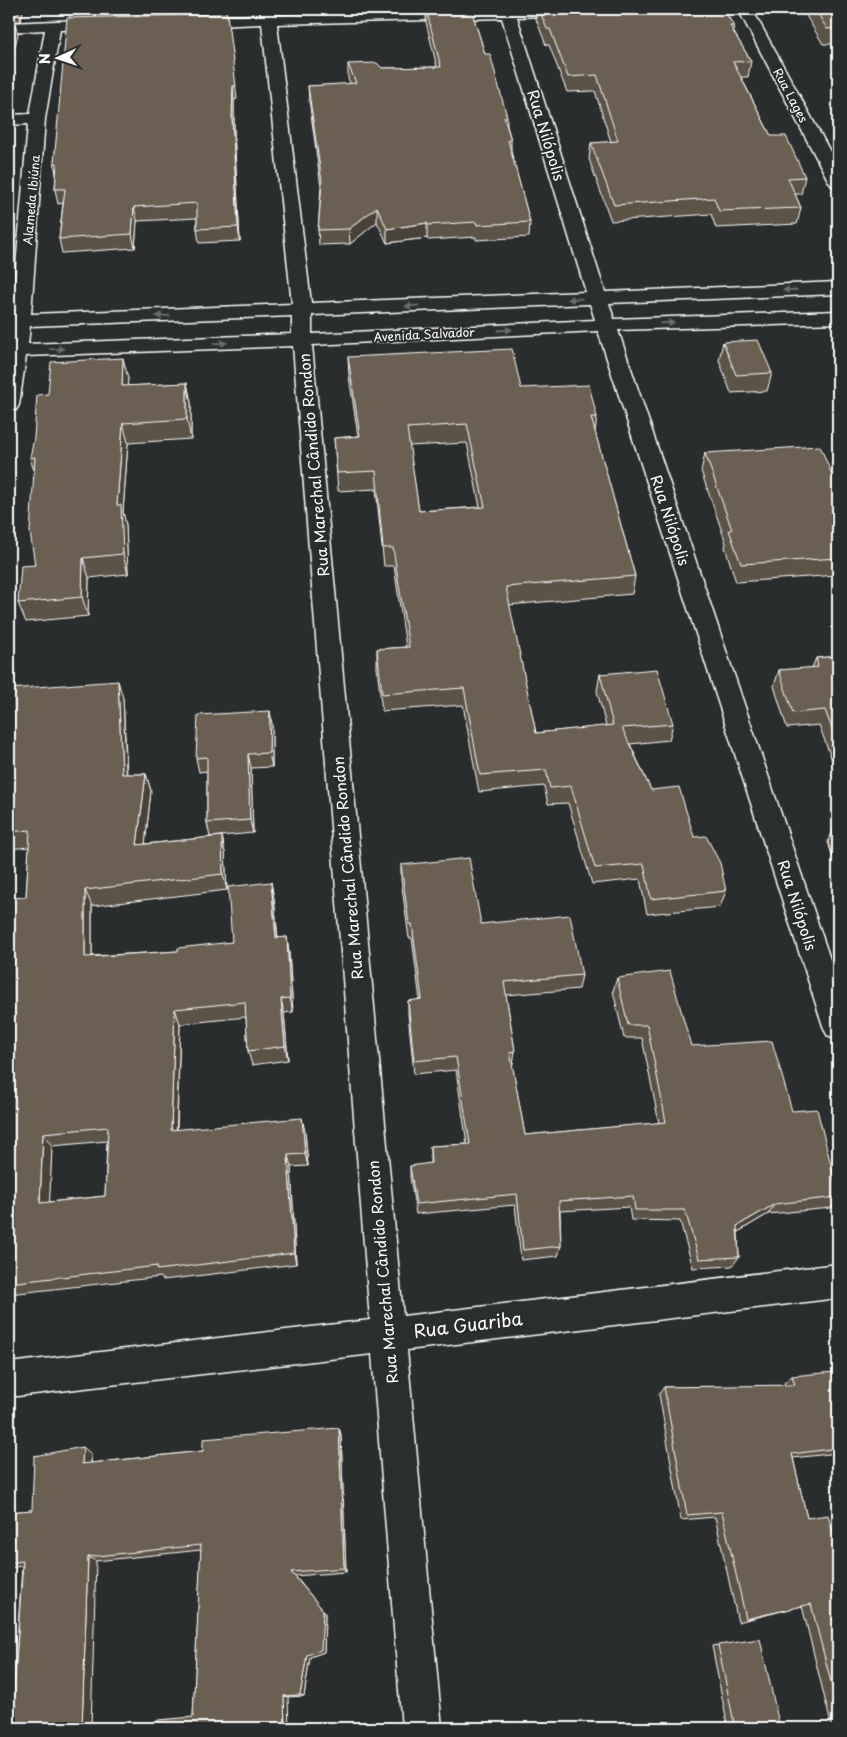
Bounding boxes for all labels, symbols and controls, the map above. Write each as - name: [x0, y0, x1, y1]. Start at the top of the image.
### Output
- north arrow: [32, 32, 82, 82]
- text: N: [34, 53, 55, 65]
- street label: Rua Lages: [769, 65, 813, 126]
- street label: Rua Nilópolis: [522, 87, 572, 184]
- street label: Alameda Ibiúna: [18, 154, 44, 246]
- one-way arrow: [781, 286, 797, 294]
- one-way arrow: [566, 295, 582, 303]
- one-way arrow: [404, 303, 420, 311]
- one-way arrow: [154, 312, 170, 320]
- one-way arrow: [659, 318, 675, 326]
- street label: Avenida Salvador: [373, 322, 476, 346]
- one-way arrow: [497, 325, 513, 333]
- one-way arrow: [212, 339, 228, 347]
- one-way arrow: [50, 345, 66, 353]
- street label: Rua Marechal Cândido Rondon: [292, 353, 334, 577]
- street label: Rua Nilópolis: [645, 472, 697, 569]
- street label: Rua Marechal Cândido Rondon: [326, 756, 368, 980]
- street label: Rua Nilópolis: [772, 857, 824, 954]
- street label: Rua Marechal Cândido Rondon: [361, 1160, 403, 1384]
- street label: Rua Guariba: [412, 1304, 525, 1344]

